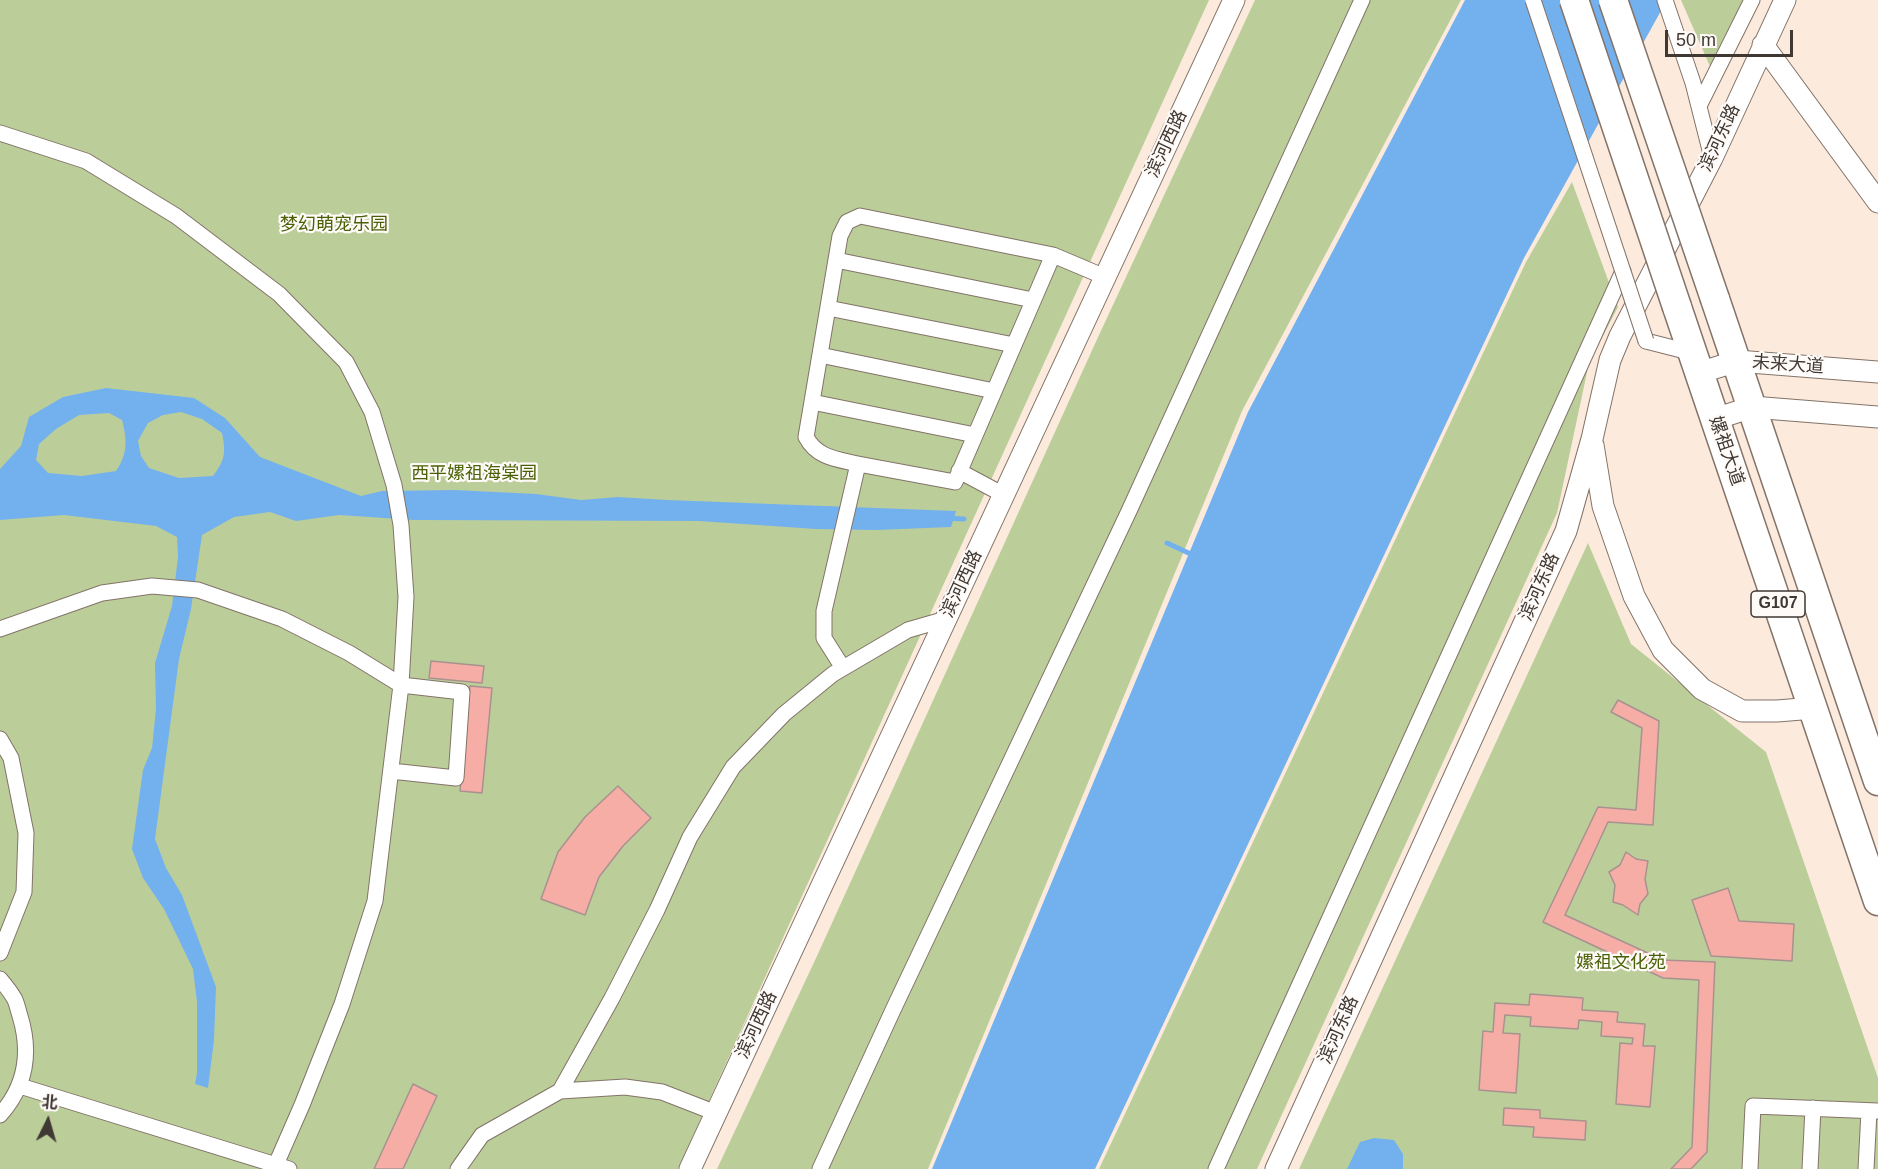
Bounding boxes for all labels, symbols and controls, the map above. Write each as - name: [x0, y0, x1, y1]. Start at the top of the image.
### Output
- scale bar: [1668, 18, 1796, 56]
- text: 50 m: [1676, 30, 1716, 50]
- street label: 滨河东路: [1695, 101, 1745, 175]
- street label: 滨河西路: [1142, 107, 1192, 181]
- park label: 梦幻萌宠乐园: [280, 214, 388, 236]
- street label: 未来大道: [1751, 352, 1825, 378]
- street label: 嫘祖大道: [1704, 413, 1748, 489]
- park label: 西平嫘祖海棠园: [411, 463, 537, 485]
- street label: 滨河西路: [937, 547, 987, 621]
- street label: 滨河东路: [1515, 550, 1565, 624]
- road number: G107: [1751, 591, 1805, 617]
- park label: 嫘祖文化苑: [1576, 952, 1666, 974]
- street label: 滨河西路: [732, 988, 782, 1062]
- street label: 滨河东路: [1314, 993, 1364, 1067]
- north arrow: [18, 1091, 78, 1151]
- text: 北: [41, 1093, 58, 1112]

